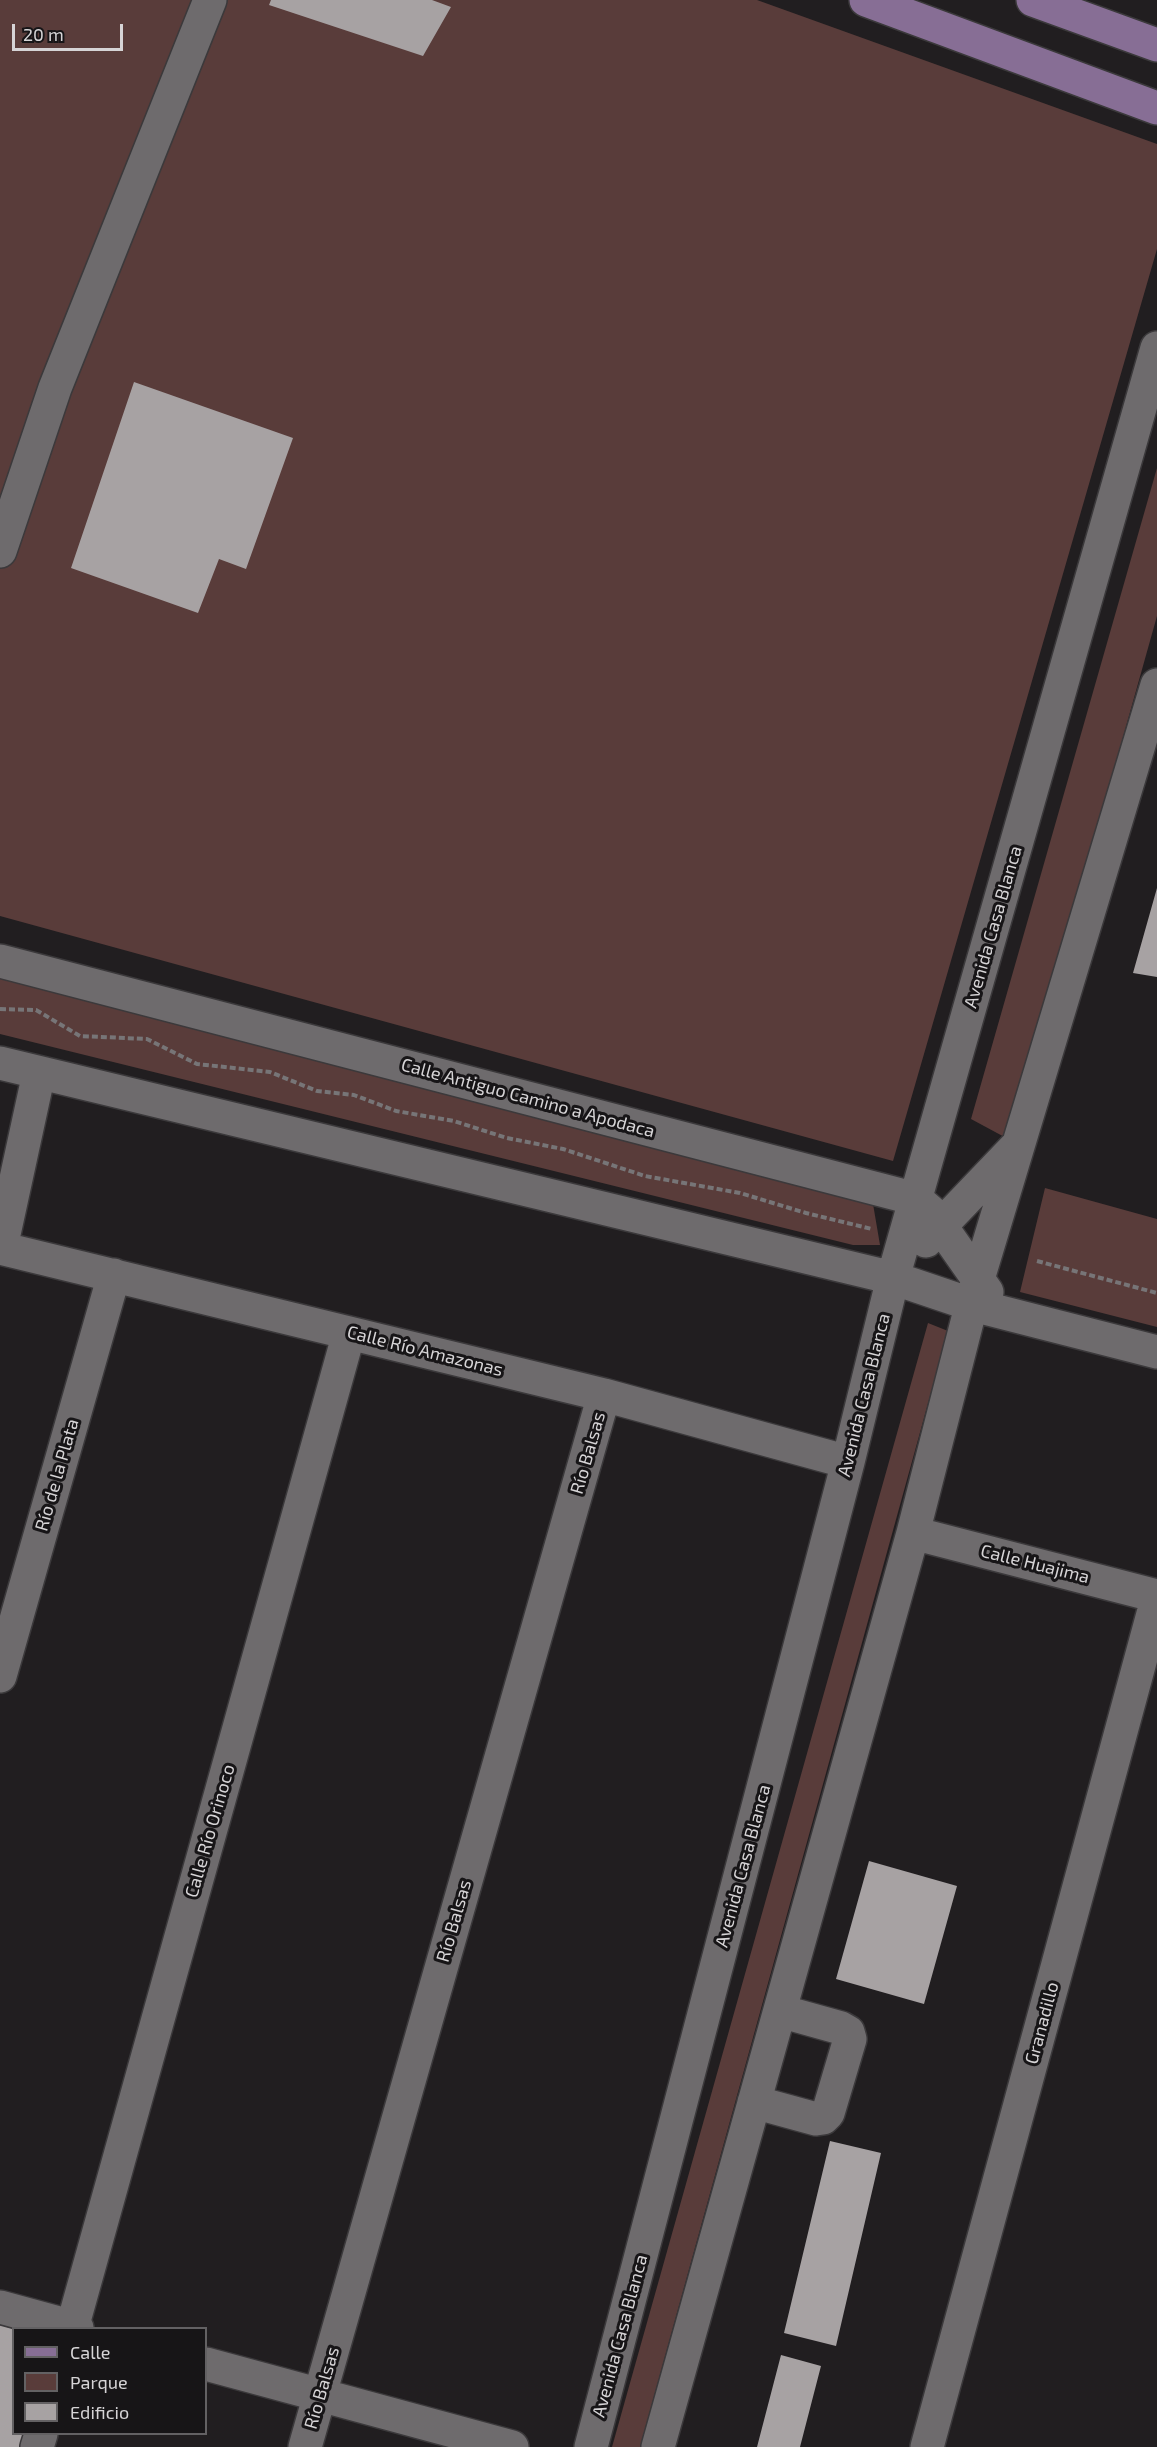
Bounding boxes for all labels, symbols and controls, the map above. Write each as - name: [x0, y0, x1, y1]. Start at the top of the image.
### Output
- scale bar: [15, 12, 126, 50]
- text: 20 m: [23, 23, 64, 45]
- street label: Avenida Casa Blanca: [959, 843, 1027, 1011]
- street label: Calle Antiguo Camino a Apodaca: [399, 1054, 657, 1142]
- street label: Avenida Casa Blanca: [833, 1311, 895, 1479]
- street label: Calle Río Amazonas: [345, 1321, 505, 1381]
- street label: Río Balsas: [566, 1409, 610, 1497]
- street label: Río de la Plata: [31, 1416, 83, 1534]
- street label: Calle Huajima: [978, 1540, 1092, 1588]
- street label: Calle Río Orinoco: [181, 1762, 239, 1900]
- street label: Avenida Casa Blanca: [711, 1782, 775, 1950]
- street label: Río Balsas: [432, 1877, 476, 1965]
- street label: Granadillo: [1021, 1979, 1063, 2067]
- street label: Avenida Casa Blanca: [588, 2252, 652, 2420]
- legend: [12, 2327, 207, 2435]
- text: Calle: [70, 2341, 111, 2363]
- street label: Río Balsas: [300, 2344, 344, 2432]
- text: Parque: [70, 2371, 128, 2393]
- text: Edificio: [70, 2401, 129, 2423]

